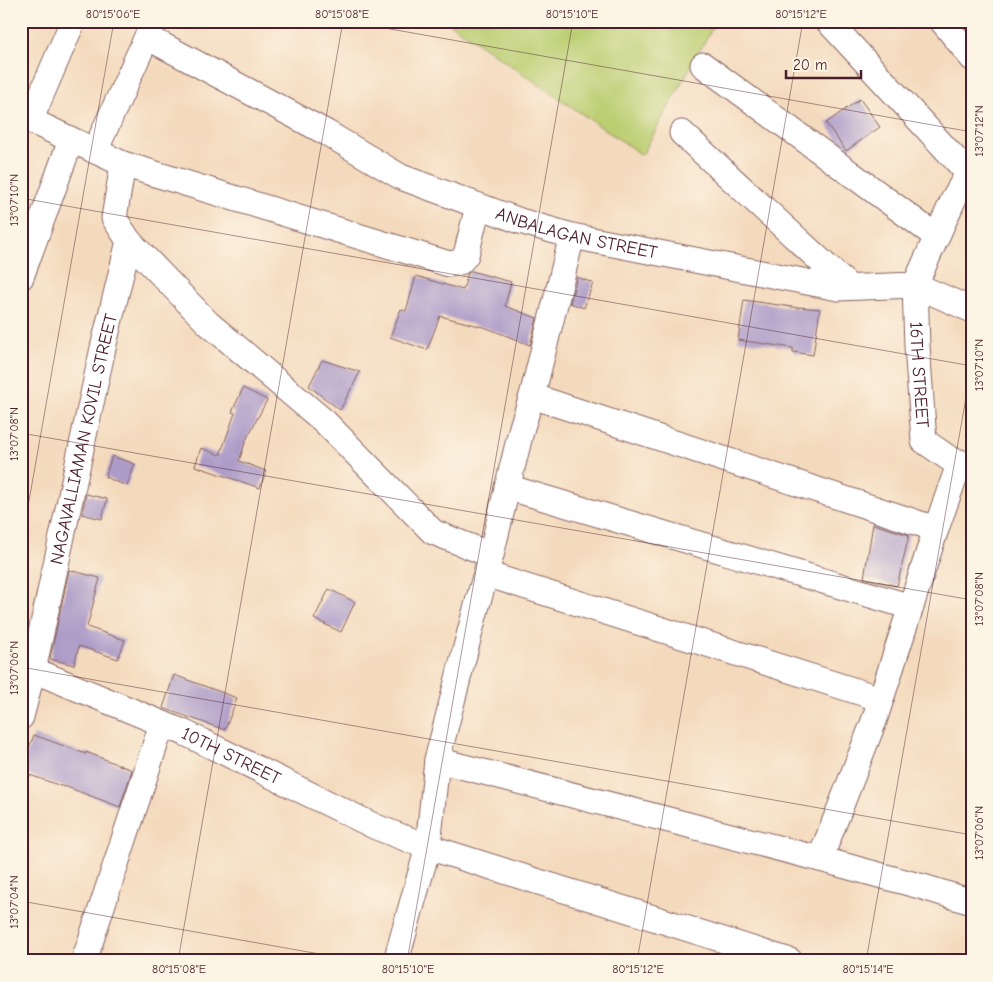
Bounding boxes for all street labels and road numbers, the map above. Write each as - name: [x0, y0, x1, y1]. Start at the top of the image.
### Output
- street label: ANBALAGAN STREET: [493, 203, 660, 263]
- street label: NAGAVALLIAMAN KOVIL STREET: [46, 311, 122, 566]
- street label: 16TH STREET: [906, 321, 934, 429]
- street label: 10TH STREET: [178, 723, 285, 789]

